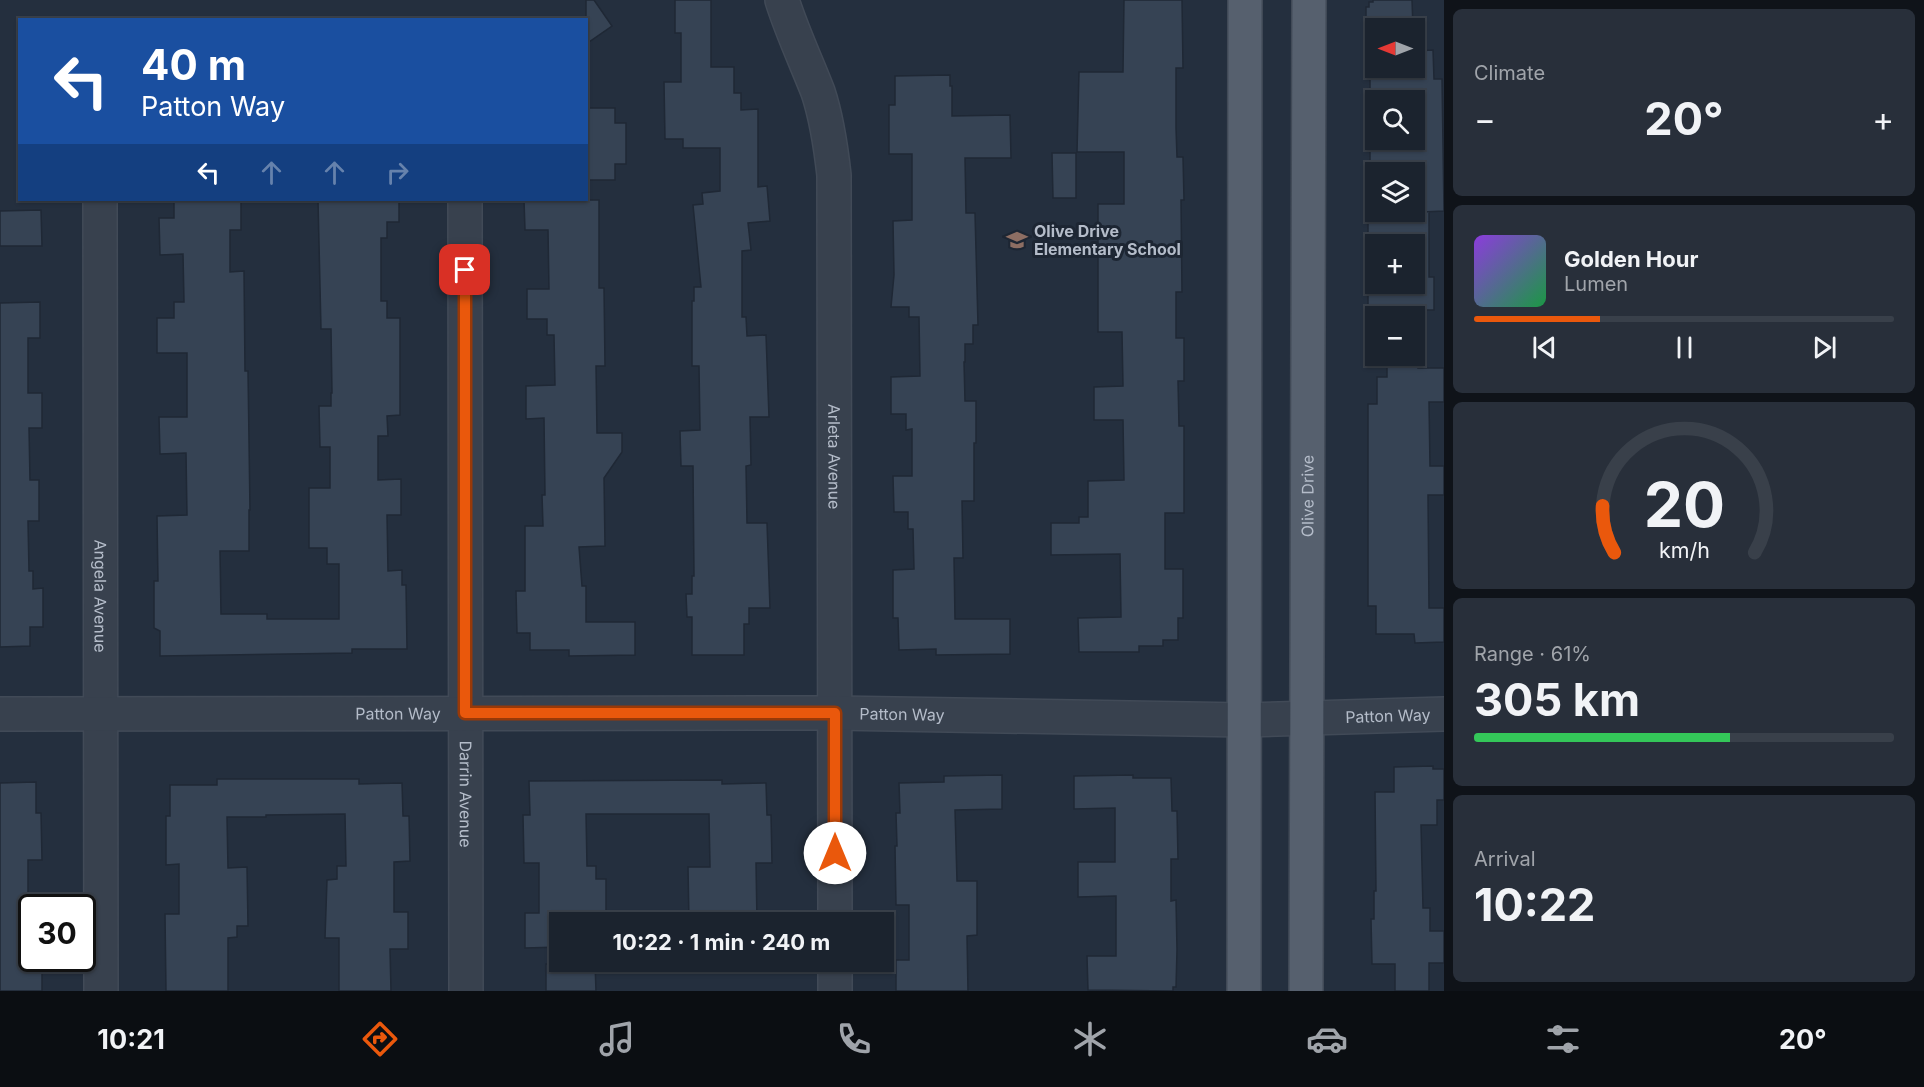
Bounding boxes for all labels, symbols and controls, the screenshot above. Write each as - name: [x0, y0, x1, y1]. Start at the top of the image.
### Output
- north arrow: [1365, 18, 1425, 78]
- map controls: [1365, 18, 1425, 366]
- text: 40 m: [141, 39, 246, 90]
- icon: left: [42, 42, 120, 120]
- text: Climate: [1474, 61, 1545, 85]
- text: Patton Way: [141, 90, 285, 123]
- button: search: [1365, 90, 1425, 150]
- text: 20°: [1644, 91, 1724, 146]
- text: −: [1474, 99, 1496, 139]
- text: +: [1872, 99, 1894, 139]
- icon: left: [192, 156, 225, 189]
- icon: ahead: [255, 156, 288, 189]
- icon: ahead: [318, 156, 351, 189]
- icon: right: [381, 156, 414, 189]
- button: layers: [1365, 162, 1425, 222]
- place label: Olive Drive Elementary School: [1034, 221, 1181, 259]
- school or university icon: Olive Drive Elementary School: [1005, 228, 1029, 252]
- button: +: [1365, 234, 1425, 294]
- pin: [439, 244, 490, 295]
- text: Golden Hour: [1564, 246, 1698, 272]
- icon: arrive: [448, 253, 481, 286]
- text: Lumen: [1564, 272, 1628, 296]
- button: −: [1365, 306, 1425, 366]
- icon: previous: [1528, 331, 1561, 364]
- icon: pause: [1668, 331, 1701, 364]
- icon: next: [1808, 331, 1841, 364]
- street label: Arleta Avenue: [824, 404, 844, 509]
- street label: Olive Drive: [1297, 455, 1318, 537]
- text: 20: [1643, 467, 1725, 542]
- text: km/h: [1659, 537, 1709, 563]
- street label: Angela Avenue: [90, 539, 111, 653]
- text: Range · 61%: [1474, 642, 1591, 666]
- text: 305 km: [1474, 672, 1640, 727]
- street label: Patton Way: [355, 703, 441, 724]
- street label: Patton Way: [859, 703, 945, 725]
- street label: Patton Way: [1345, 704, 1431, 727]
- street label: Darrin Avenue: [456, 740, 476, 848]
- position arrow: [803, 821, 867, 885]
- text: Arrival: [1474, 847, 1536, 871]
- text: 10:22: [1474, 877, 1595, 932]
- speed limit sign: 30: [18, 894, 96, 972]
- text: 10:22 · 1 min · 240 m: [613, 929, 830, 955]
- icon: directions: [359, 1018, 401, 1060]
- icon: music: [596, 1018, 638, 1060]
- icon: phone: [833, 1018, 875, 1060]
- icon: climate: [1069, 1018, 1111, 1060]
- icon: car: [1306, 1018, 1348, 1060]
- icon: filters: [1542, 1018, 1584, 1060]
- text: 10:21: [97, 1023, 165, 1056]
- text: 20°: [1779, 1023, 1827, 1056]

